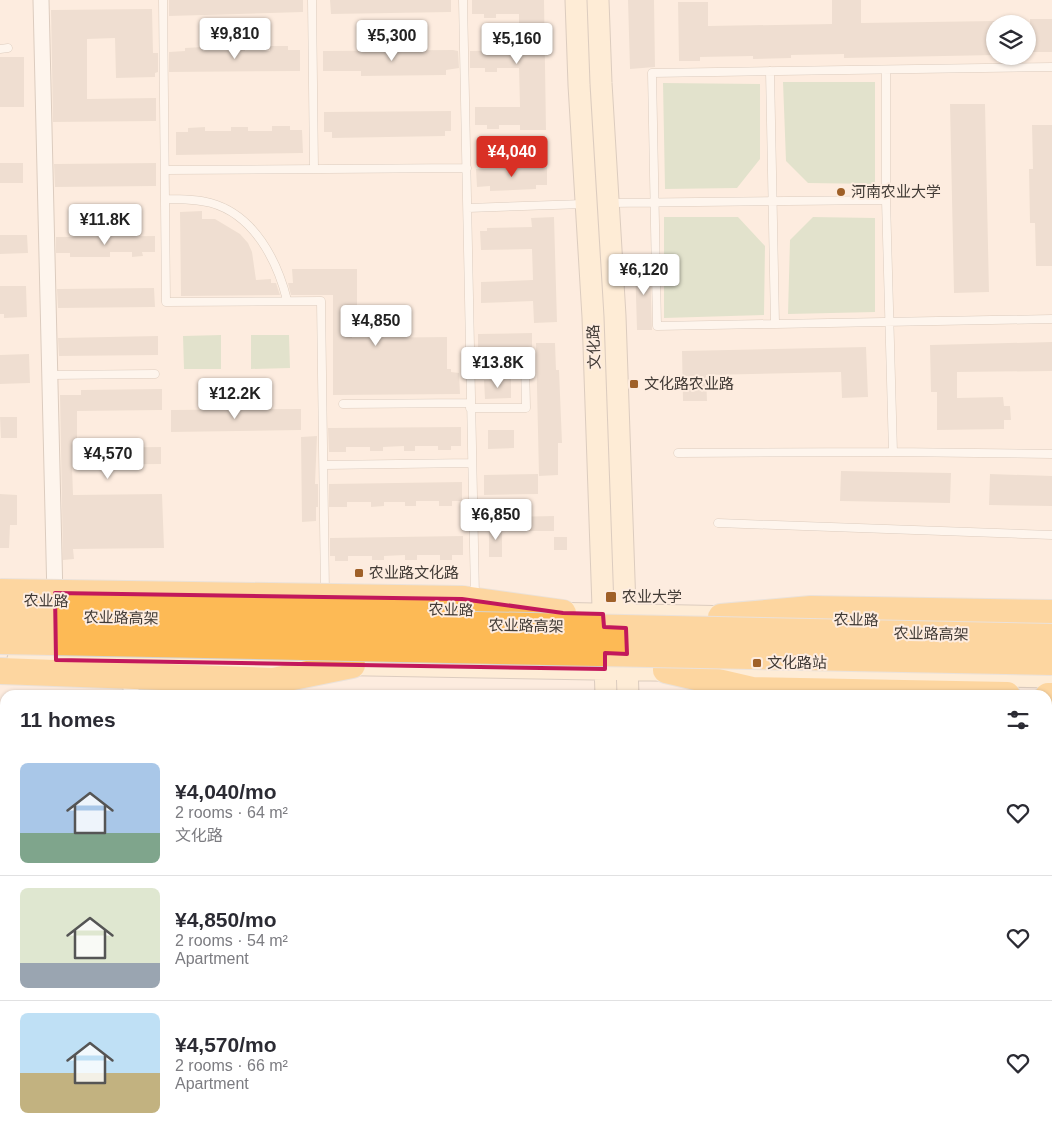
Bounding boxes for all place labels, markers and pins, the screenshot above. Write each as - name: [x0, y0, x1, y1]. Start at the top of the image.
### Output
- pin: ¥9,810: [194, 18, 276, 60]
- pin: ¥5,300: [351, 20, 433, 62]
- pin: ¥5,160: [476, 22, 558, 65]
- pin: ¥4,040: [471, 136, 553, 178]
- place label: 河南农业大学: [851, 183, 941, 200]
- marker: 河南农业大学: [835, 186, 847, 198]
- pin: ¥11.8K: [64, 204, 146, 246]
- pin: ¥6,120: [603, 254, 685, 296]
- pin: ¥4,850: [335, 304, 417, 347]
- pin: ¥13.8K: [457, 346, 539, 389]
- place label: 文化路农业路: [644, 375, 734, 392]
- pin: ¥12.2K: [194, 378, 276, 420]
- marker: 文化路农业路: [628, 378, 640, 390]
- pin: ¥4,570: [67, 438, 149, 480]
- pin: ¥6,850: [455, 498, 537, 541]
- place label: 农业路文化路: [369, 564, 459, 581]
- marker: 农业路文化路: [353, 567, 365, 579]
- place label: 农业大学: [622, 588, 682, 605]
- marker: 农业大学: [604, 590, 618, 604]
- place label: 文化路站: [767, 654, 827, 671]
- marker: 文化路站: [751, 657, 763, 669]

